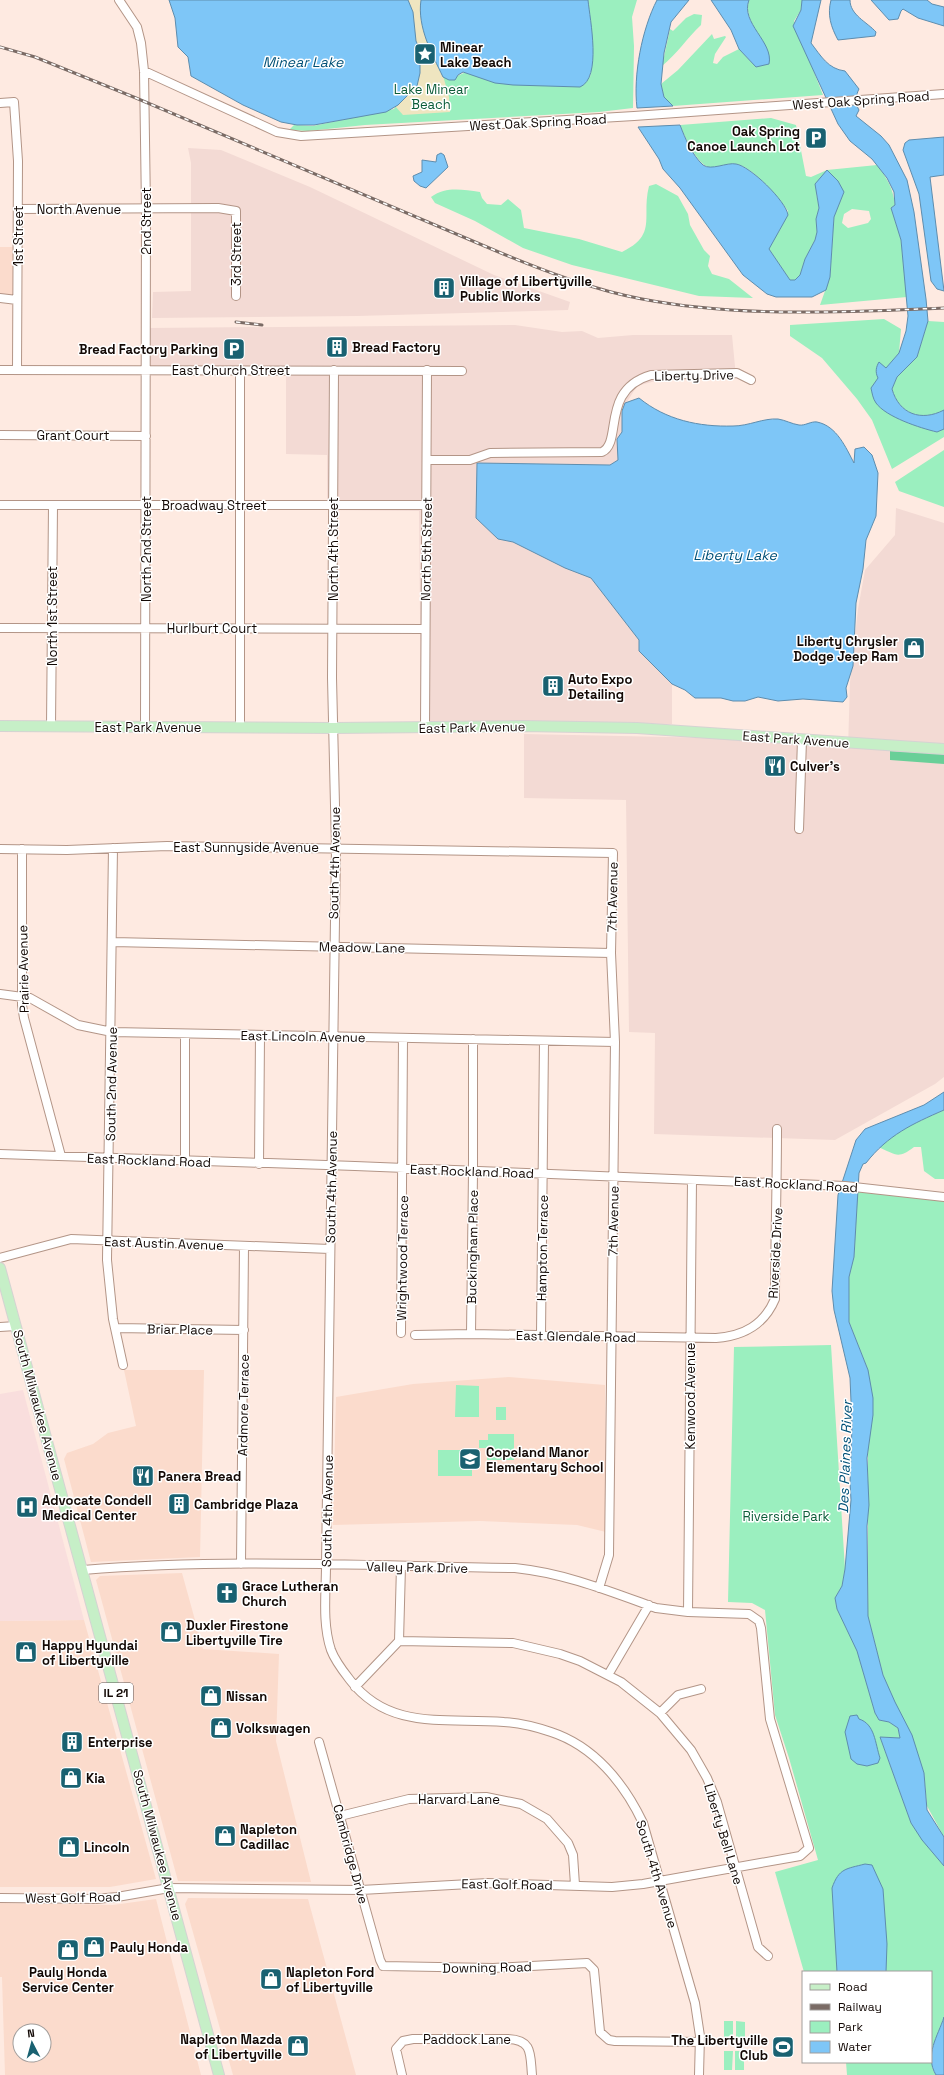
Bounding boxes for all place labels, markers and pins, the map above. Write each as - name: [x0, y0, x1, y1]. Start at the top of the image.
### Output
- place label: Minear Lake Beach: [440, 39, 511, 71]
- place icon: Minear Lake Beach: [412, 41, 438, 67]
- place label: Oak Spring Canoe Launch Lot: [687, 123, 800, 155]
- parking icon: Oak Spring Canoe Launch Lot: [803, 125, 829, 151]
- place label: Village of Libertyville Public Works: [460, 273, 592, 305]
- building icon: Village of Libertyville Public Works: [431, 275, 457, 301]
- building icon: Bread Factory: [324, 334, 350, 360]
- parking icon: Bread Factory Parking: [221, 336, 247, 362]
- place label: Bread Factory: [352, 339, 440, 356]
- place label: Bread Factory Parking: [79, 341, 218, 358]
- place label: Liberty Chrysler Dodge Jeep Ram: [793, 633, 898, 665]
- shop icon: Liberty Chrysler Dodge Jeep Ram: [901, 635, 927, 661]
- place label: Auto Expo Detailing: [568, 671, 632, 703]
- building icon: Auto Expo Detailing: [540, 673, 566, 699]
- restaurant icon: Culver's: [762, 753, 788, 779]
- place label: Culver's: [790, 758, 840, 775]
- place label: Copeland Manor Elementary School: [486, 1444, 603, 1476]
- school or university icon: Copeland Manor Elementary School: [457, 1446, 483, 1472]
- restaurant icon: Panera Bread: [130, 1463, 156, 1489]
- place label: Panera Bread: [158, 1468, 241, 1485]
- building icon: Cambridge Plaza: [166, 1491, 192, 1517]
- place label: Advocate Condell Medical Center: [42, 1492, 152, 1524]
- hospital icon: Advocate Condell Medical Center: [14, 1494, 40, 1520]
- place label: Cambridge Plaza: [194, 1496, 299, 1513]
- place label: Grace Lutheran Church: [242, 1578, 338, 1610]
- church icon: Grace Lutheran Church: [214, 1580, 240, 1606]
- place label: Duxler Firestone Libertyville Tire: [186, 1617, 288, 1649]
- shop icon: Duxler Firestone Libertyville Tire: [158, 1619, 184, 1645]
- place label: Happy Hyundai of Libertyville: [42, 1637, 138, 1669]
- shop icon: Happy Hyundai of Libertyville: [13, 1639, 39, 1665]
- shop icon: Nissan: [198, 1683, 224, 1709]
- place label: Nissan: [226, 1688, 267, 1705]
- shop icon: Volkswagen: [208, 1715, 234, 1741]
- place label: Volkswagen: [236, 1720, 310, 1737]
- building icon: Enterprise: [59, 1729, 85, 1755]
- place label: Enterprise: [88, 1734, 153, 1751]
- shop icon: Kia: [58, 1765, 84, 1791]
- place label: Kia: [86, 1770, 106, 1787]
- place label: Napleton Cadillac: [240, 1821, 297, 1853]
- shop icon: Napleton Cadillac: [212, 1823, 238, 1849]
- shop icon: Lincoln: [56, 1834, 82, 1860]
- place label: Lincoln: [84, 1839, 130, 1856]
- shop icon: Pauly Honda: [81, 1934, 107, 1960]
- shop icon: Pauly Honda Service Center: [55, 1937, 81, 1963]
- place label: Pauly Honda: [110, 1939, 189, 1956]
- place label: Pauly Honda Service Center: [22, 1964, 114, 1996]
- place label: Napleton Ford of Libertyville: [286, 1964, 374, 1996]
- shop icon: Napleton Ford of Libertyville: [258, 1966, 284, 1992]
- place label: Napleton Mazda of Libertyville: [180, 2031, 282, 2063]
- place label: The Libertyville Club: [671, 2032, 768, 2064]
- shop icon: Napleton Mazda of Libertyville: [285, 2033, 311, 2059]
- sports icon: The Libertyville Club: [770, 2034, 796, 2060]

